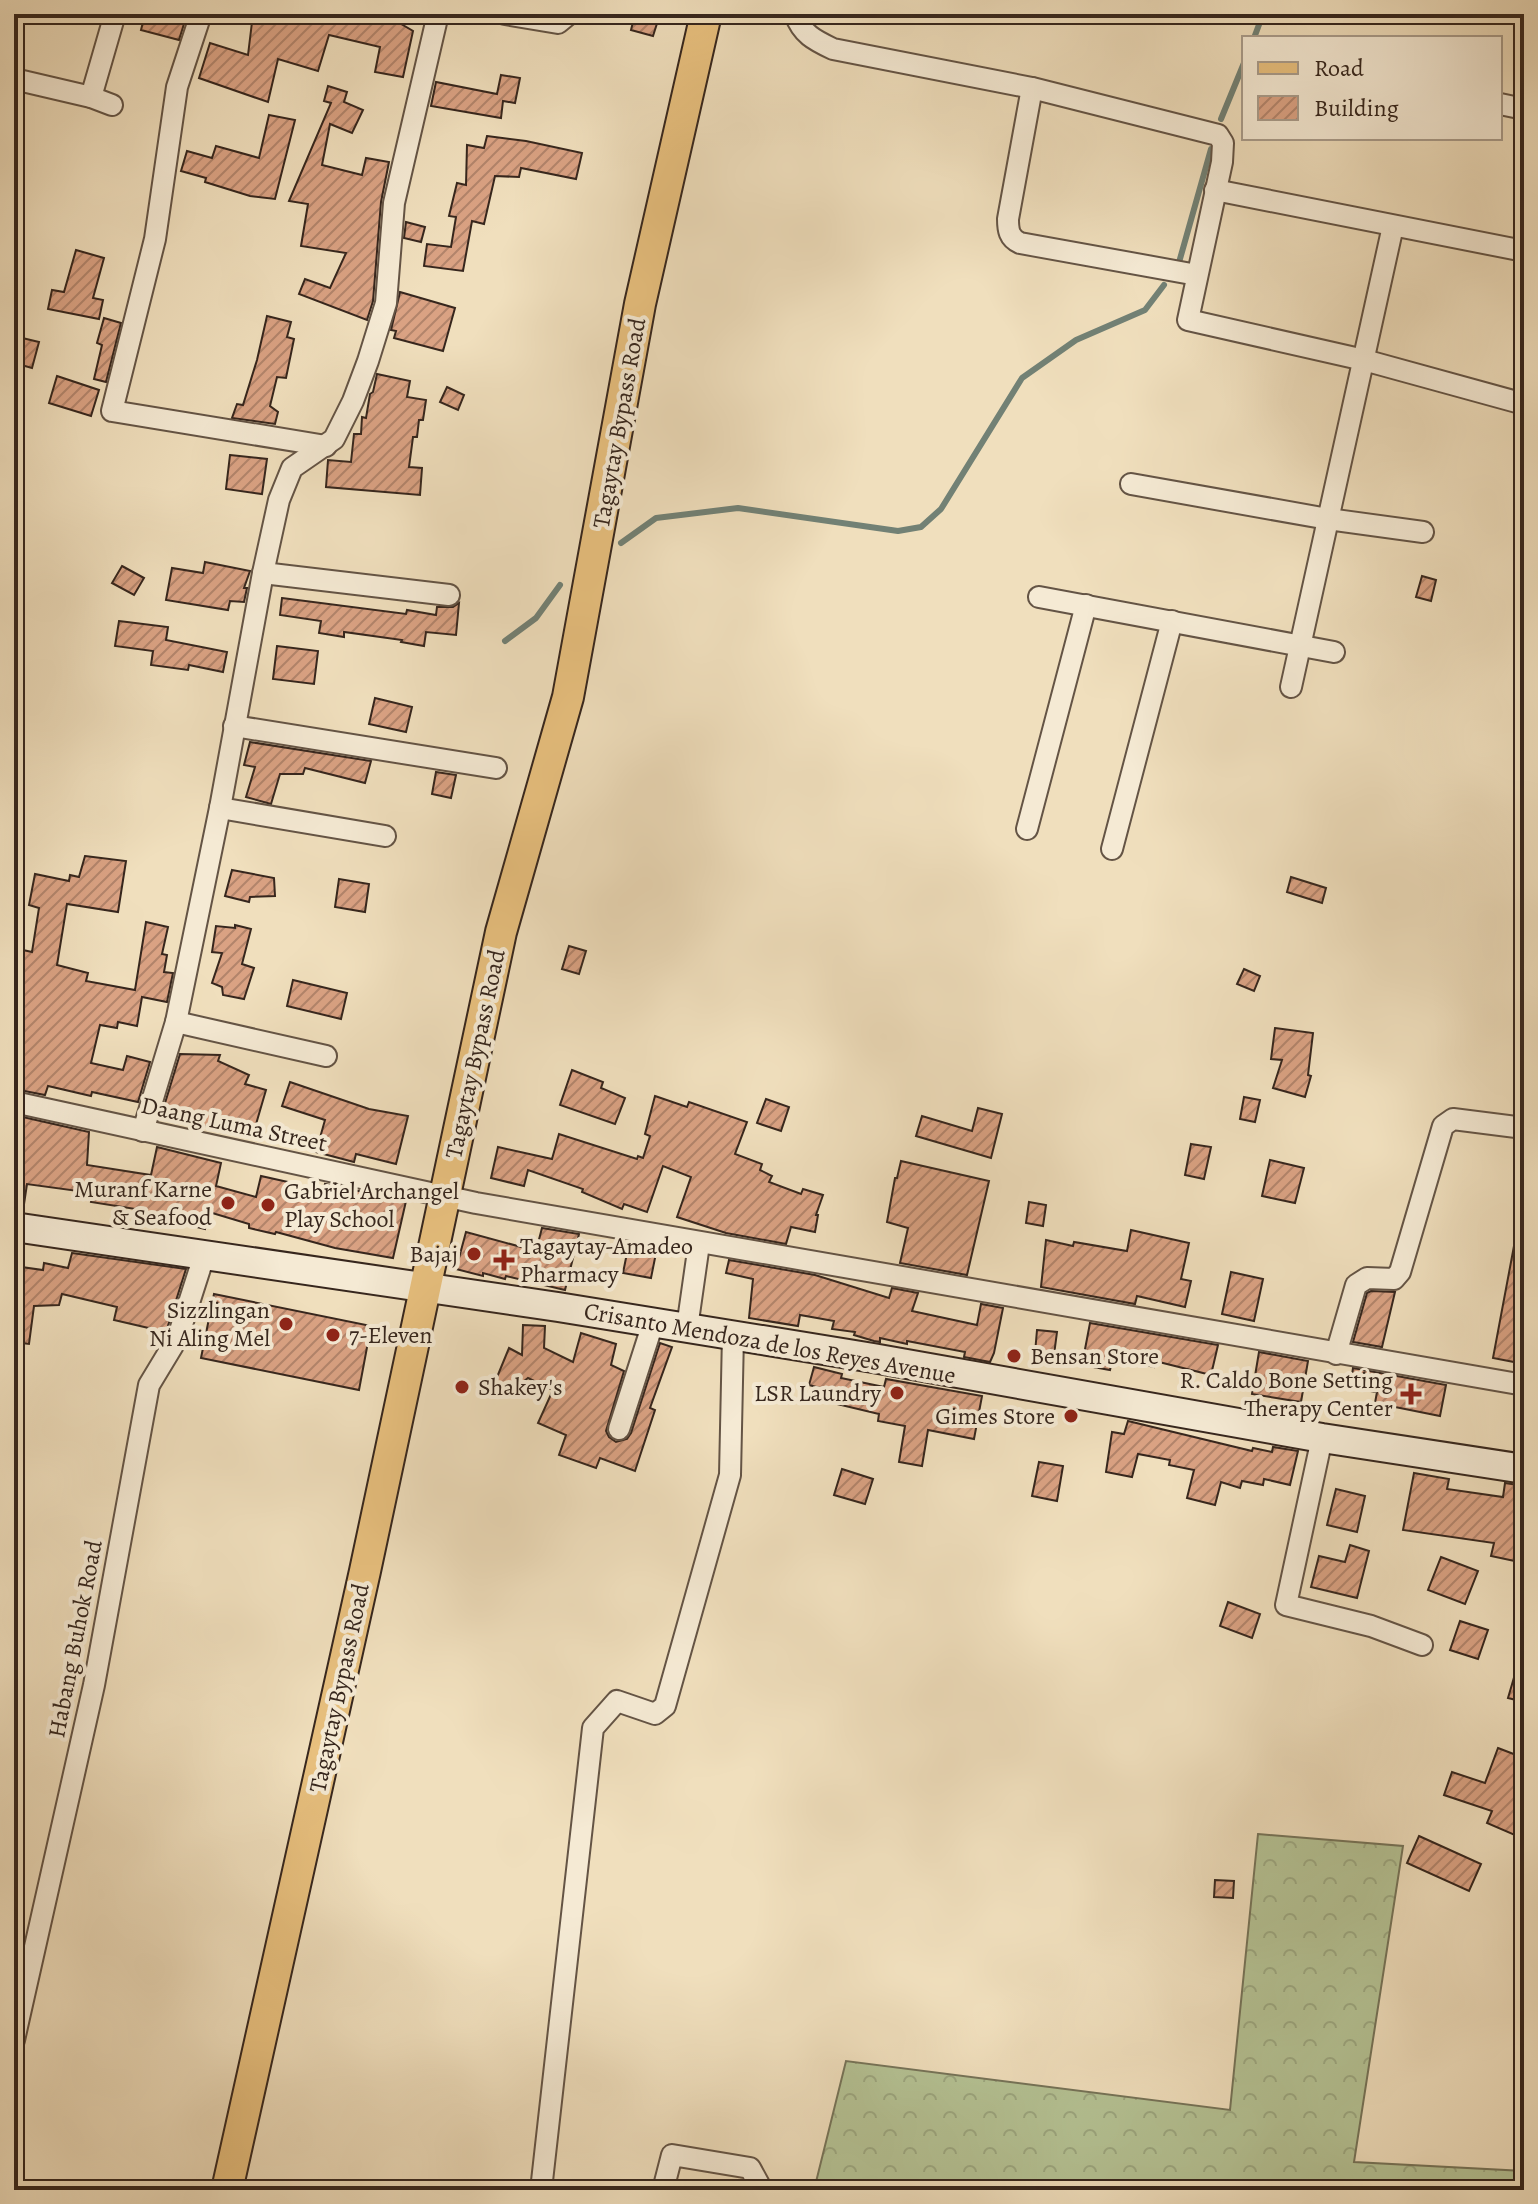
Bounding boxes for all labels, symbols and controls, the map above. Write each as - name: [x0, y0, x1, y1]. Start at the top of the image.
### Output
- legend: [1242, 36, 1502, 140]
- text: Road: [1314, 52, 1364, 84]
- text: Building: [1314, 92, 1399, 124]
- street label: Tagaytay Bypass Road: [585, 315, 653, 531]
- street label: Tagaytay Bypass Road: [437, 946, 513, 1161]
- street label: Daang Luma Street: [138, 1089, 330, 1159]
- place label: Muranf Karne & Seafood: [74, 1173, 212, 1233]
- place label: Gabriel Archangel Play School: [284, 1175, 459, 1235]
- marker: Muranf Karne & Seafood: [219, 1194, 237, 1212]
- marker: Gabriel Archangel Play School: [259, 1196, 277, 1214]
- place label: Tagaytay-Amadeo Pharmacy: [520, 1230, 693, 1290]
- place label: Bajaj: [409, 1238, 458, 1270]
- marker: Bajaj: [465, 1245, 483, 1263]
- marker: Tagaytay-Amadeo Pharmacy: [495, 1251, 513, 1269]
- place label: Sizzlingan Ni Aling Mel: [149, 1294, 270, 1354]
- street label: Crisanto Mendoza de los Reyes Avenue: [582, 1295, 958, 1391]
- marker: Sizzlingan Ni Aling Mel: [277, 1315, 295, 1333]
- place label: 7-Eleven: [349, 1319, 432, 1351]
- marker: 7-Eleven: [324, 1326, 342, 1344]
- place label: Bensan Store: [1030, 1340, 1159, 1372]
- marker: Bensan Store: [1005, 1347, 1023, 1365]
- place label: R. Caldo Bone Setting Therapy Center: [1180, 1364, 1393, 1424]
- place label: Shakey's: [478, 1371, 563, 1403]
- place label: LSR Laundry: [754, 1377, 881, 1409]
- marker: Shakey's: [453, 1378, 471, 1396]
- marker: R. Caldo Bone Setting Therapy Center: [1400, 1383, 1422, 1405]
- marker: LSR Laundry: [888, 1384, 906, 1402]
- place label: Gimes Store: [935, 1400, 1055, 1432]
- marker: Gimes Store: [1062, 1407, 1080, 1425]
- street label: Habang Buhok Road: [40, 1537, 110, 1741]
- street label: Tagaytay Bypass Road: [301, 1580, 377, 1795]

